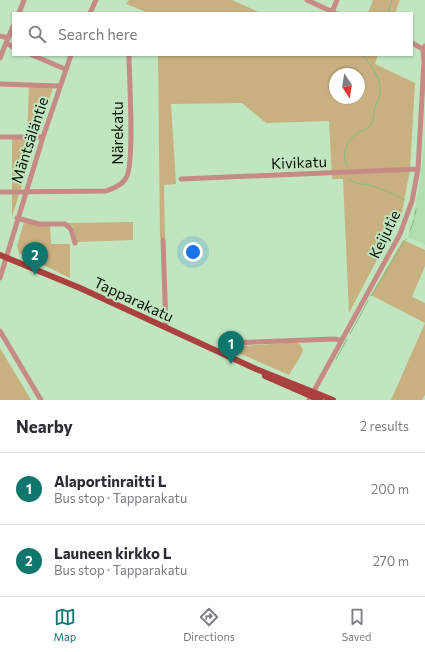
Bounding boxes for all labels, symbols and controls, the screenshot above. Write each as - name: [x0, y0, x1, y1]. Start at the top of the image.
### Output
- search box: [12, 12, 413, 56]
- icon: search: [26, 23, 48, 45]
- text: Search here: [58, 25, 137, 43]
- north arrow: [329, 68, 365, 104]
- street label: Mäntsäläntie: [7, 95, 51, 185]
- street label: Närekatu: [108, 101, 126, 165]
- street label: Kivikatu: [271, 152, 327, 172]
- street label: Keijutie: [365, 207, 403, 261]
- pin: 2: [22, 242, 48, 275]
- your location: [183, 242, 203, 262]
- street label: Tapparakatu: [91, 273, 177, 325]
- pin: 1: [218, 331, 244, 364]
- text: Nearby: [16, 416, 73, 437]
- text: 2 results: [360, 418, 409, 434]
- text: Alaportinraitti L: [54, 472, 167, 490]
- text: 1: [26, 481, 32, 497]
- text: 200 m: [371, 481, 409, 497]
- text: Bus stop · Tapparakatu: [54, 490, 187, 506]
- text: Launeen kirkko L: [54, 544, 172, 562]
- text: 2: [25, 553, 33, 569]
- text: 270 m: [373, 553, 409, 569]
- text: Bus stop · Tapparakatu: [54, 562, 187, 578]
- tab: Map: [54, 606, 76, 643]
- tab: Directions: [183, 606, 235, 643]
- tab: Saved: [342, 606, 371, 643]

